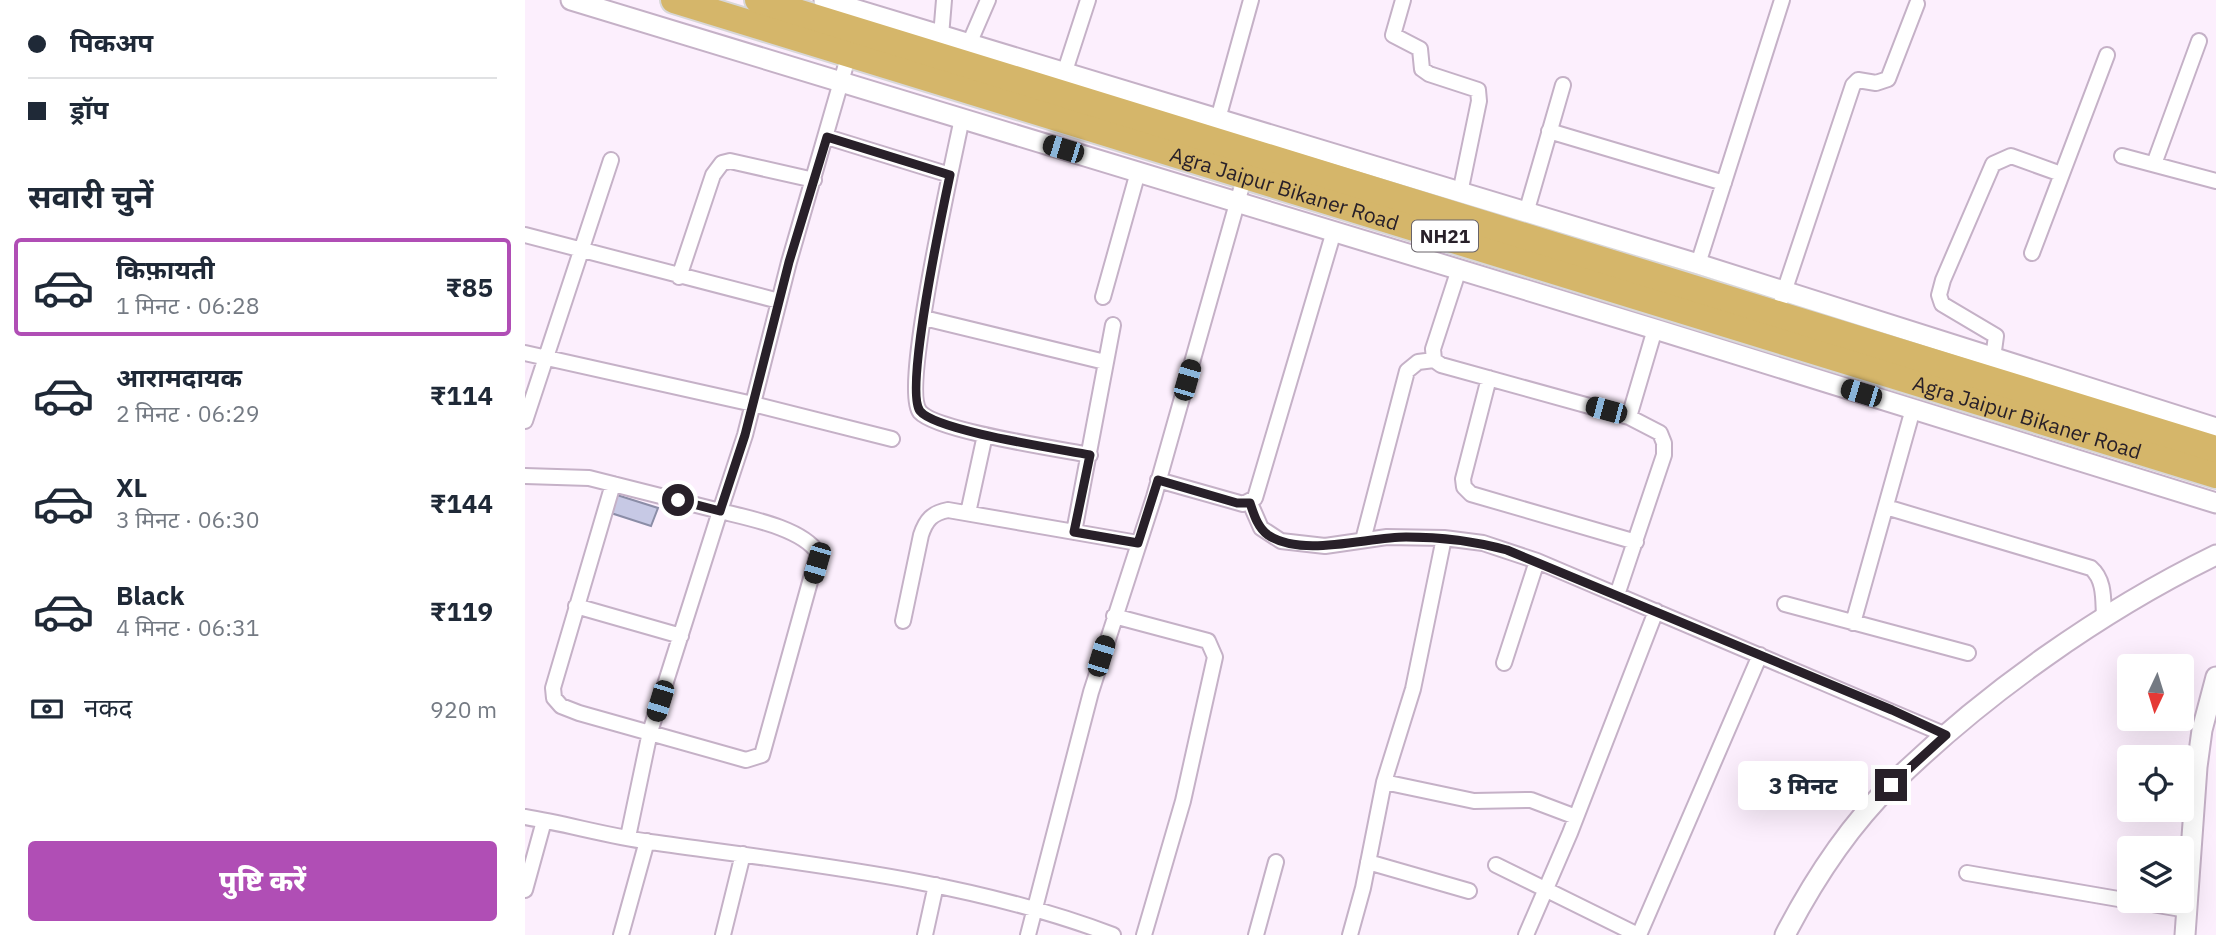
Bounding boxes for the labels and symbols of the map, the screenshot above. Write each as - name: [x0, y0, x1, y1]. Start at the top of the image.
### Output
- car: [1040, 133, 1087, 165]
- street label: Agra Jaipur Bikaner Road: [1167, 140, 1403, 237]
- road number: NH21: [1412, 220, 1478, 252]
- car: [1172, 357, 1203, 403]
- street label: Agra Jaipur Bikaner Road: [1909, 368, 2145, 465]
- car: [1838, 377, 1885, 409]
- car: [1583, 394, 1630, 426]
- route start: [662, 484, 694, 516]
- car: [802, 540, 833, 586]
- car: [1085, 633, 1118, 679]
- north arrow: [2117, 654, 2195, 732]
- car: [644, 678, 677, 724]
- callout: 3 मिनट: [1737, 760, 1867, 810]
- route end: [1875, 769, 1907, 801]

